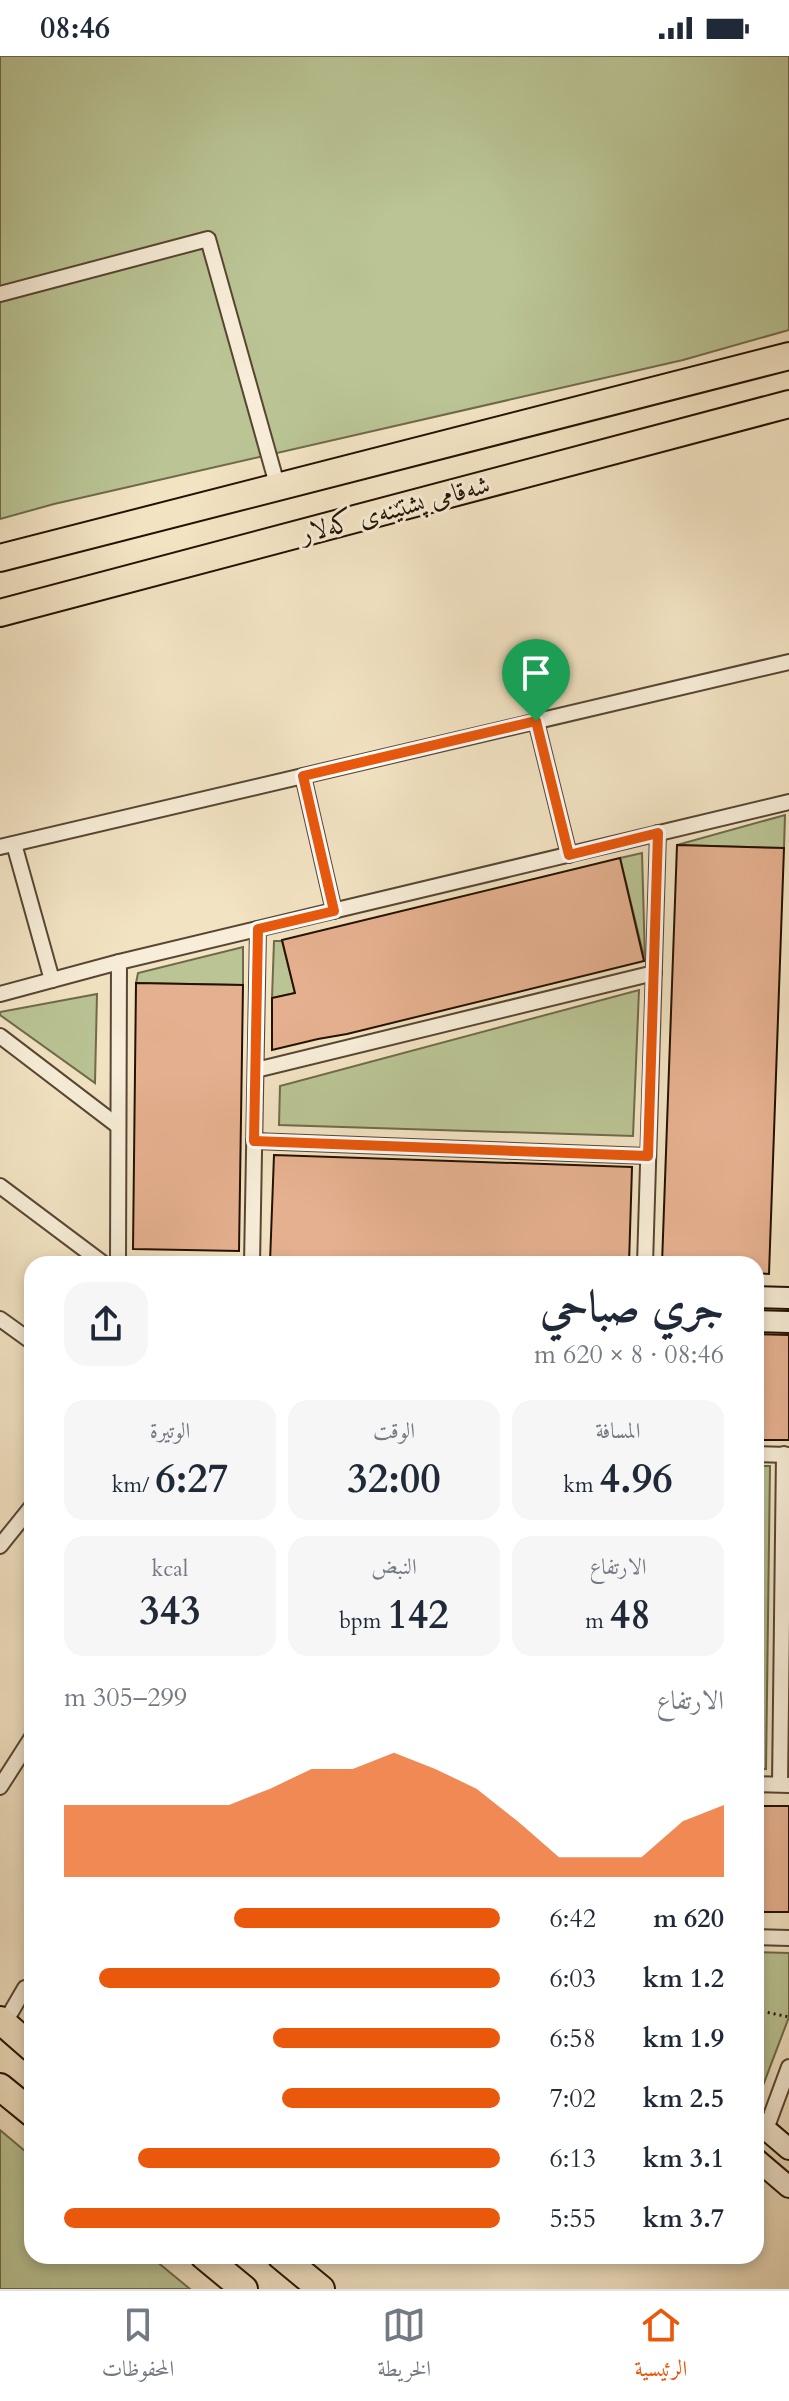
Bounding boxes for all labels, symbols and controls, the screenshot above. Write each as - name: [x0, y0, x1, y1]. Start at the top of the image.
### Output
- text: 08:46: [40, 8, 110, 49]
- street label: شەقامی پشتێنەی کەلار: [293, 467, 494, 552]
- pin: [502, 639, 570, 721]
- icon: arrive: [514, 651, 558, 695]
- text: جري صباحي: [540, 1277, 724, 1337]
- button: share: [64, 1282, 148, 1366]
- text: 08:46 · 8 × 620 m: [534, 1337, 724, 1372]
- text: الوتيرة: [150, 1416, 190, 1446]
- text: الوقت: [373, 1416, 415, 1446]
- text: المسافة: [596, 1416, 640, 1446]
- text: 6:27: [155, 1452, 228, 1507]
- text: 32:00: [347, 1452, 441, 1507]
- text: 4.96: [600, 1452, 673, 1507]
- text: /km: [112, 1470, 155, 1500]
- text: km: [563, 1470, 600, 1500]
- text: النبض: [371, 1552, 417, 1582]
- text: الارتفاع: [589, 1552, 647, 1582]
- text: kcal: [152, 1554, 188, 1584]
- text: 343: [139, 1584, 201, 1639]
- text: 142: [387, 1588, 449, 1643]
- text: 48: [610, 1588, 651, 1643]
- text: bpm: [339, 1606, 387, 1636]
- text: m: [585, 1606, 610, 1636]
- text: 299–305 m: [64, 1680, 187, 1715]
- text: الارتفاع: [657, 1683, 724, 1718]
- text: 6:42: [549, 1901, 596, 1936]
- text: 620 m: [653, 1901, 724, 1936]
- text: 6:03: [549, 1961, 596, 1996]
- text: 1.2 km: [643, 1961, 724, 1996]
- text: 6:58: [549, 2021, 596, 2056]
- text: 1.9 km: [643, 2021, 724, 2056]
- text: 7:02: [549, 2081, 596, 2116]
- text: 2.5 km: [643, 2081, 724, 2116]
- text: 6:13: [549, 2141, 596, 2176]
- text: 3.1 km: [643, 2141, 724, 2176]
- text: 5:55: [549, 2201, 596, 2236]
- text: 3.7 km: [643, 2201, 724, 2236]
- tab: المحفوظات: [102, 2303, 174, 2390]
- tab: الخريطة: [378, 2303, 431, 2390]
- tab: الرئيسية: [634, 2303, 687, 2390]

